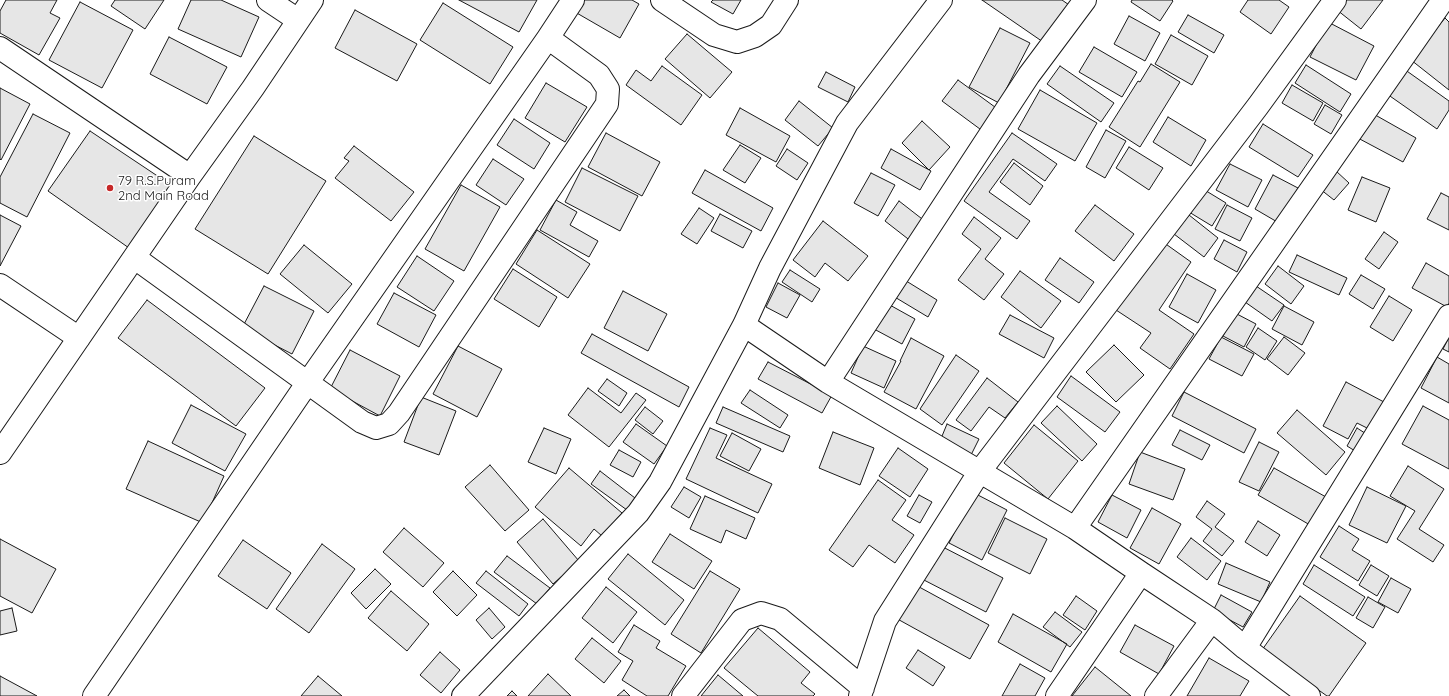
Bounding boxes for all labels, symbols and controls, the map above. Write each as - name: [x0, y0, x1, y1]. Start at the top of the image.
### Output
- place label: 79 R.S.Puram 2nd Main Road: [118, 173, 209, 204]
- marker: 79 R.S.Puram 2nd Main Road: [105, 183, 115, 193]

